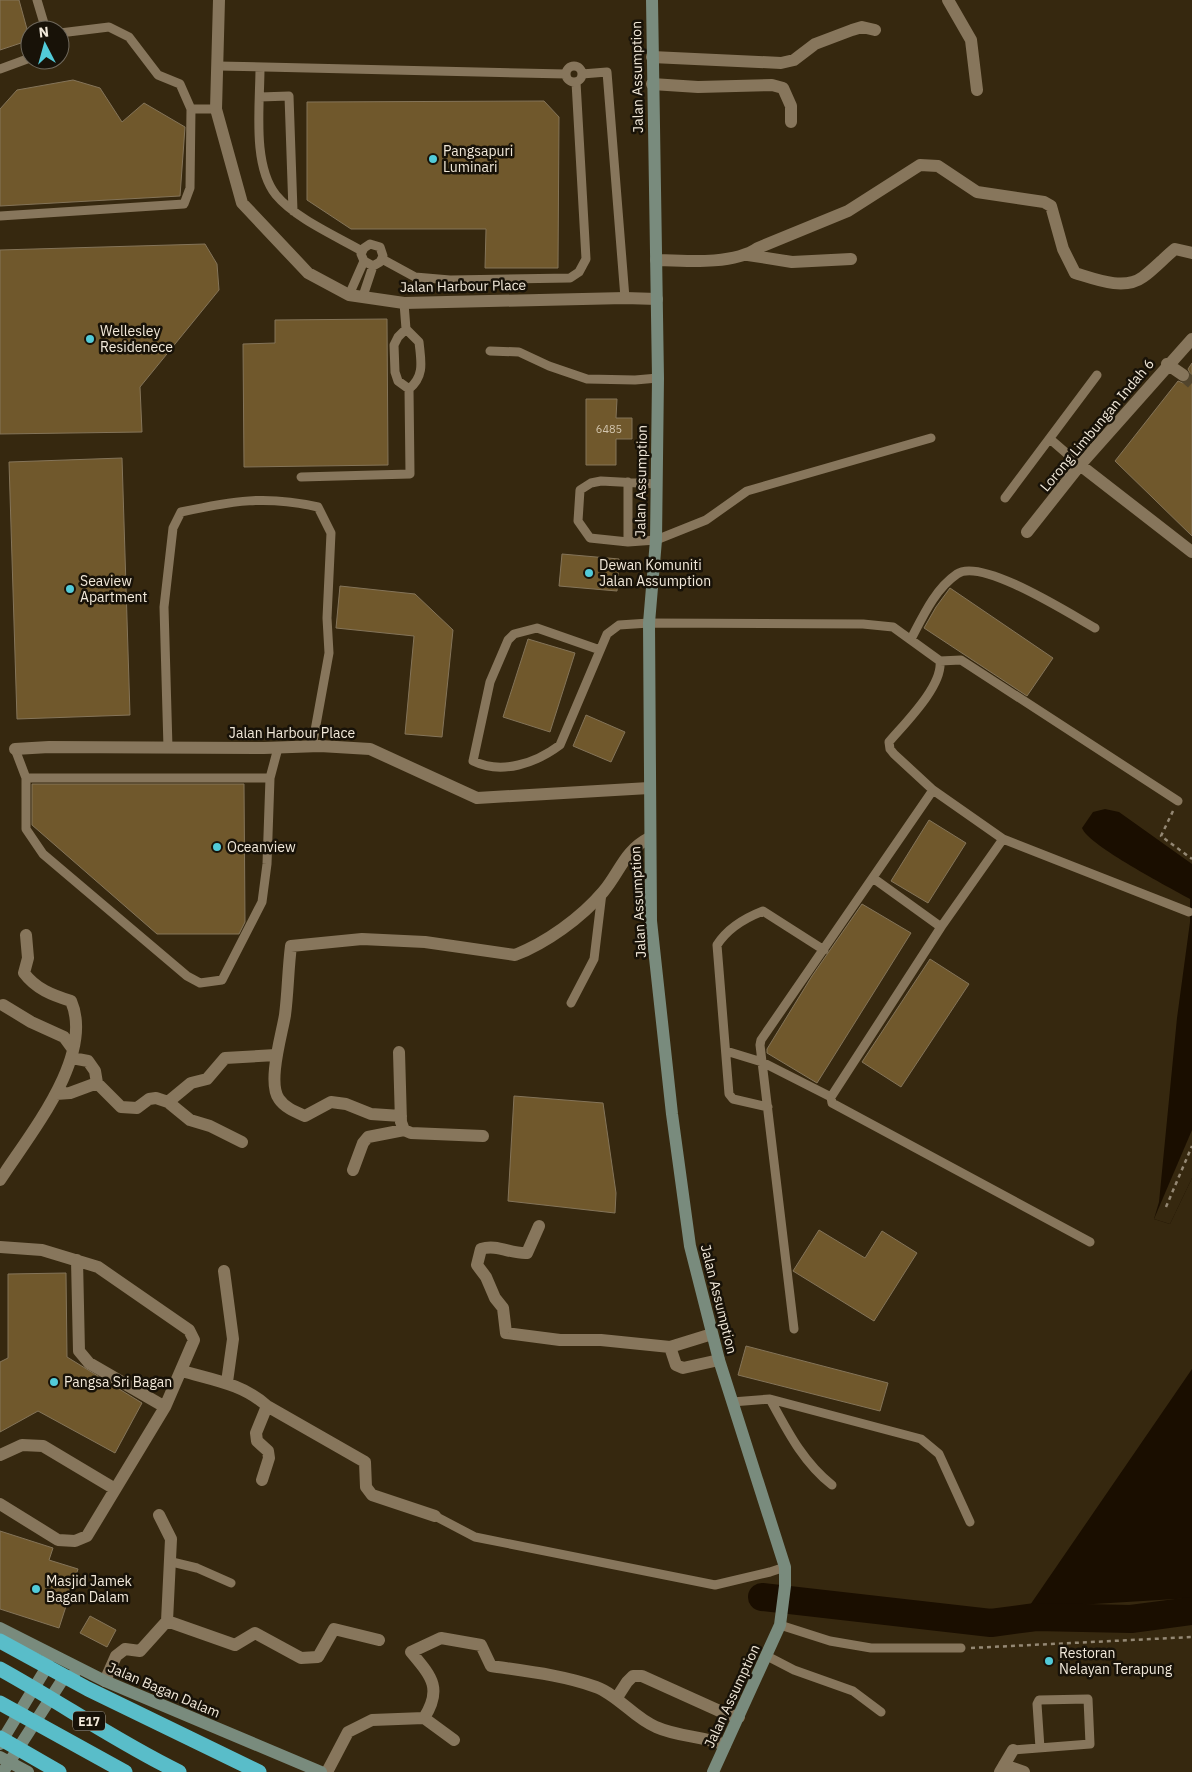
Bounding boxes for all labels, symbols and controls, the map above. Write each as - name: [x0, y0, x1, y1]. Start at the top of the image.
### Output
- north arrow: [20, 20, 70, 70]
- street label: Jalan Assumption: [627, 21, 647, 133]
- text: N: [38, 23, 50, 42]
- place label: Pangsapuri Luminari: [443, 142, 513, 176]
- marker: Pangsapuri Luminari: [427, 153, 439, 165]
- street label: Jalan Harbour Place: [400, 276, 527, 296]
- place label: Wellesley Residenece: [100, 322, 173, 356]
- marker: Wellesley Residenece: [84, 333, 96, 345]
- street label: Lorong Limbungan Indah 6: [1036, 355, 1158, 495]
- house number: 6485: [596, 422, 622, 436]
- street label: Jalan Assumption: [631, 425, 651, 537]
- place label: Dewan Komuniti Jalan Assumption: [599, 556, 711, 590]
- marker: Dewan Komuniti Jalan Assumption: [583, 567, 595, 579]
- place label: Seaview Apartment: [80, 572, 148, 606]
- marker: Seaview Apartment: [64, 583, 76, 595]
- street label: Jalan Harbour Place: [229, 724, 356, 742]
- place label: Oceanview: [227, 838, 296, 856]
- marker: Oceanview: [211, 841, 223, 853]
- street label: Jalan Assumption: [626, 846, 650, 958]
- street label: Jalan Assumption: [697, 1242, 741, 1356]
- place label: Pangsa Sri Bagan: [64, 1373, 172, 1391]
- marker: Pangsa Sri Bagan: [48, 1376, 60, 1388]
- place label: Masjid Jamek Bagan Dalam: [46, 1572, 133, 1606]
- marker: Masjid Jamek Bagan Dalam: [30, 1583, 42, 1595]
- street label: Jalan Assumption: [700, 1641, 764, 1751]
- place label: Restoran Nelayan Terapung: [1059, 1644, 1173, 1678]
- marker: Restoran Nelayan Terapung: [1043, 1655, 1055, 1667]
- street label: Jalan Bagan Dalam: [105, 1658, 223, 1722]
- road number: E17: [73, 1712, 105, 1730]

